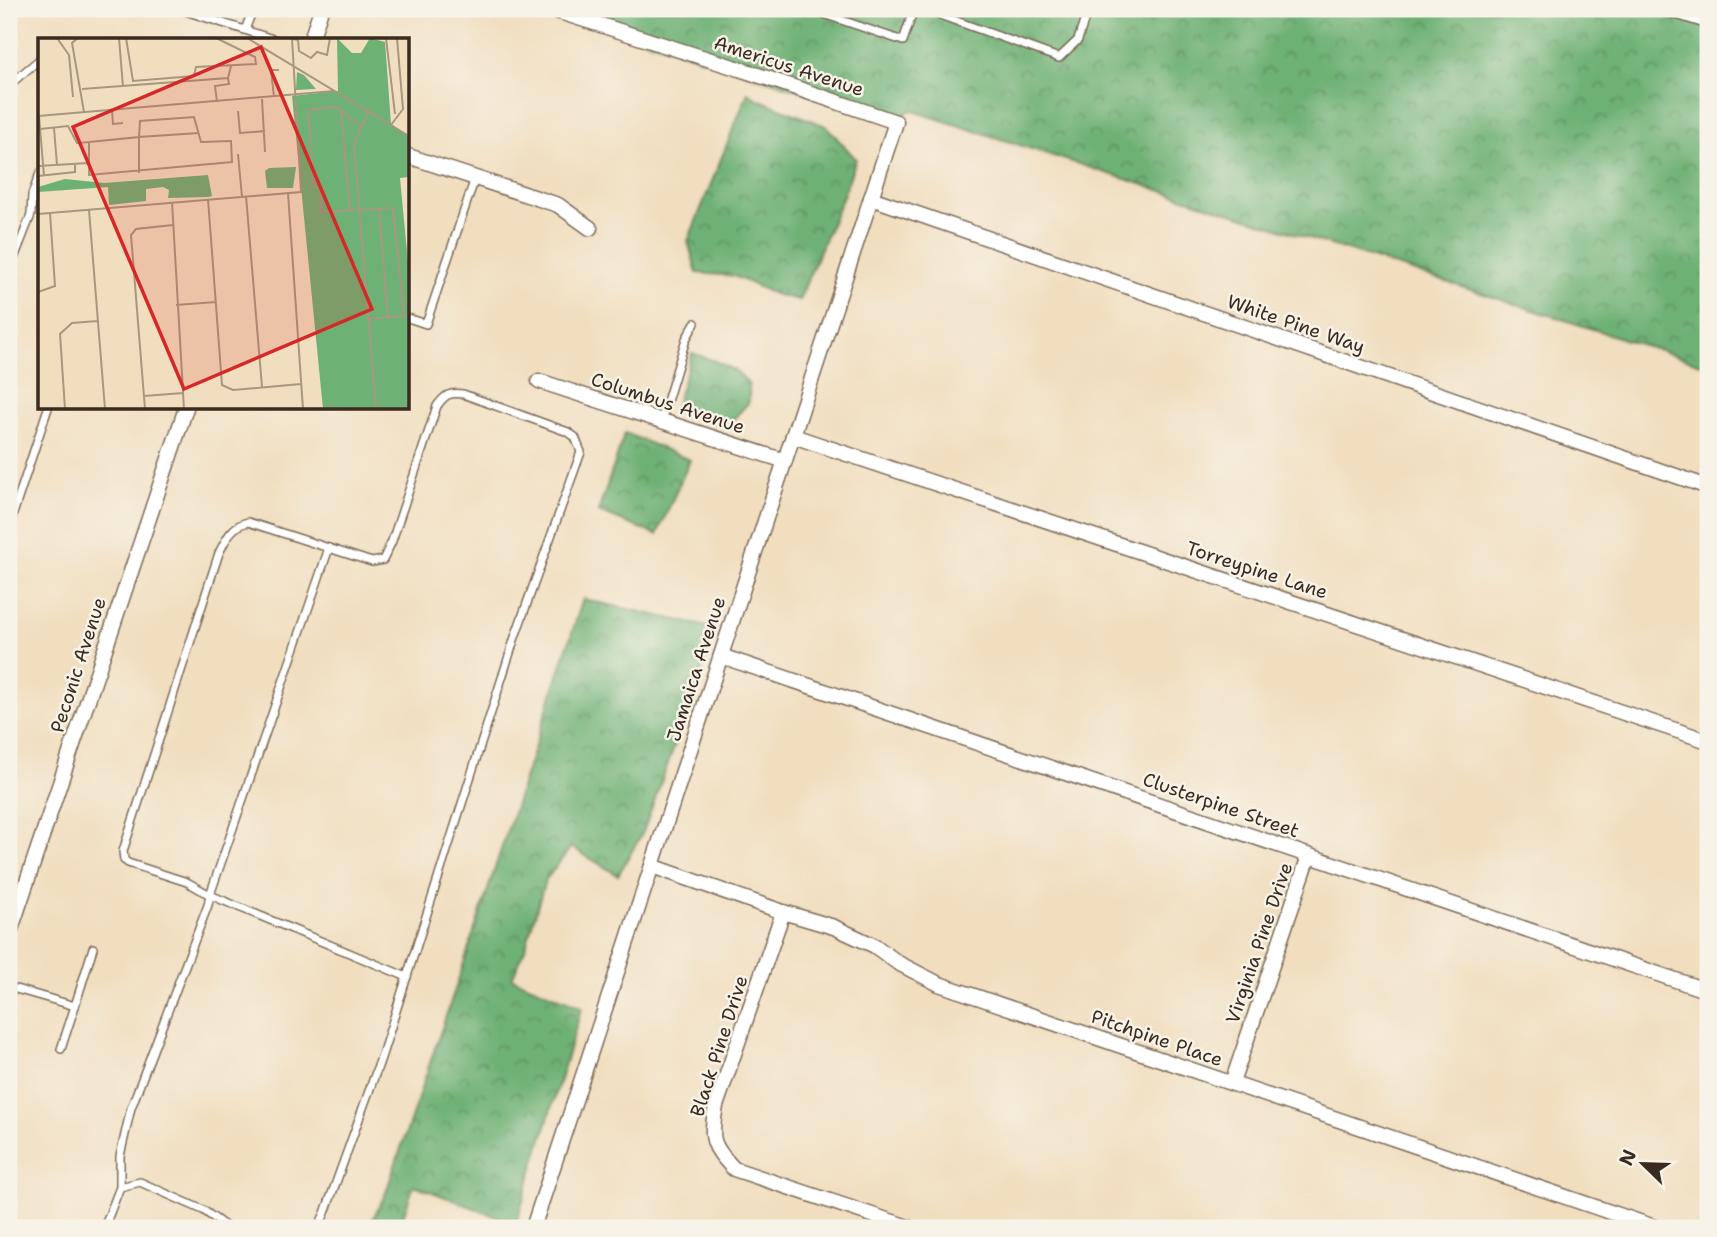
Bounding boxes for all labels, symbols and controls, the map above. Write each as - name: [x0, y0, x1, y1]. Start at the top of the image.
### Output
- street label: Americus Avenue: [711, 30, 867, 102]
- inset map: [38, 38, 410, 410]
- street label: White Pine Way: [1224, 289, 1368, 359]
- street label: Columbus Avenue: [588, 366, 748, 440]
- street label: Torreypine Lane: [1183, 535, 1331, 605]
- street label: Jamaica Avenue: [661, 593, 731, 745]
- street label: Peconic Avenue: [44, 594, 112, 736]
- street label: Clusterpine Street: [1140, 767, 1302, 843]
- street label: Virginia Pine Drive: [1220, 859, 1298, 1027]
- street label: Black Pine Drive: [684, 972, 754, 1120]
- street label: Pitchpine Place: [1088, 1004, 1226, 1072]
- north arrow: [1608, 1128, 1678, 1198]
- text: N: [1613, 1146, 1642, 1169]

